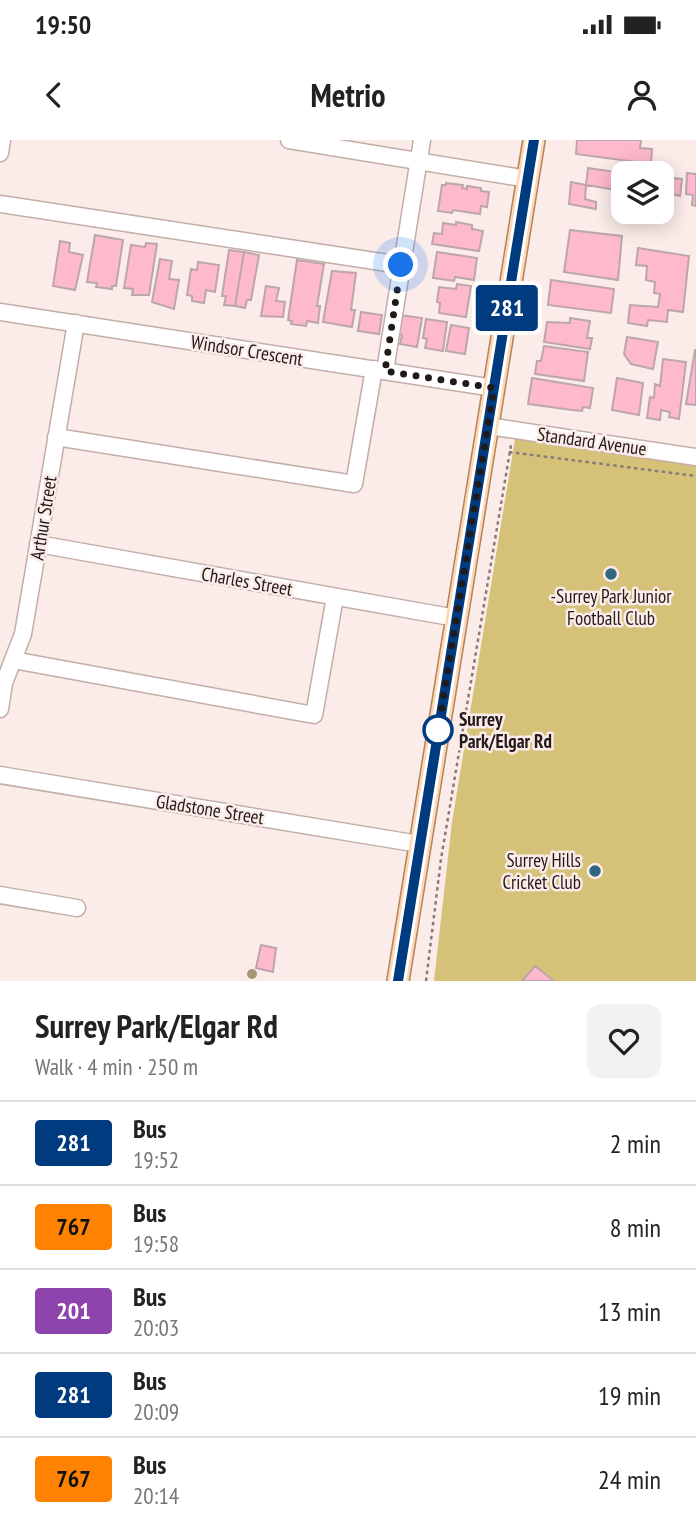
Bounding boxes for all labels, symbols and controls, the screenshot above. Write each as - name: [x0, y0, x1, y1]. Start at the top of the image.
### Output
- text: 19:50: [35, 8, 91, 41]
- text: Metrio: [310, 74, 386, 116]
- icon: back: [35, 76, 73, 114]
- icon: person: [623, 76, 661, 114]
- map controls: [611, 161, 674, 224]
- button: layers: [611, 161, 674, 224]
- your location: [383, 247, 418, 282]
- line badge: 281: [467, 285, 547, 331]
- text: 281: [490, 292, 524, 323]
- street label: Windsor Crescent: [189, 329, 305, 371]
- street label: Standard Avenue: [536, 421, 648, 461]
- street label: Arthur Street: [24, 473, 62, 562]
- street label: Charles Street: [200, 561, 295, 601]
- marker: -Surrey Park Junior Football Club: [603, 566, 619, 582]
- place label: -Surrey Park Junior Football Club: [551, 584, 672, 630]
- place label: Surrey Park/Elgar Rd: [459, 707, 552, 753]
- marker: Surrey Park/Elgar Rd: [423, 715, 453, 745]
- street label: Gladstone Street: [154, 789, 266, 829]
- place label: Surrey Hills Cricket Club: [503, 848, 581, 894]
- marker: Surrey Hills Cricket Club: [587, 863, 603, 879]
- text: Surrey Park/Elgar Rd: [35, 1004, 278, 1047]
- button: heart: [587, 1004, 661, 1078]
- text: Walk · 4 min · 250 m: [35, 1052, 198, 1081]
- text: Bus: [133, 1112, 166, 1145]
- text: 281: [56, 1127, 91, 1158]
- text: 2 min: [610, 1127, 661, 1160]
- text: 19:52: [133, 1145, 179, 1174]
- text: Bus: [133, 1196, 166, 1229]
- text: 767: [56, 1211, 91, 1242]
- text: 8 min: [610, 1211, 661, 1244]
- text: 19:58: [133, 1229, 179, 1258]
- text: Bus: [133, 1280, 166, 1313]
- text: 201: [56, 1295, 91, 1326]
- text: 13 min: [598, 1295, 661, 1328]
- text: 20:03: [133, 1313, 179, 1342]
- text: Bus: [133, 1364, 166, 1397]
- text: 281: [56, 1379, 91, 1410]
- text: 19 min: [598, 1379, 661, 1412]
- text: 20:09: [133, 1397, 179, 1426]
- text: Bus: [133, 1448, 166, 1481]
- text: 767: [56, 1463, 91, 1494]
- text: 24 min: [598, 1463, 661, 1496]
- text: 20:14: [133, 1481, 179, 1510]

